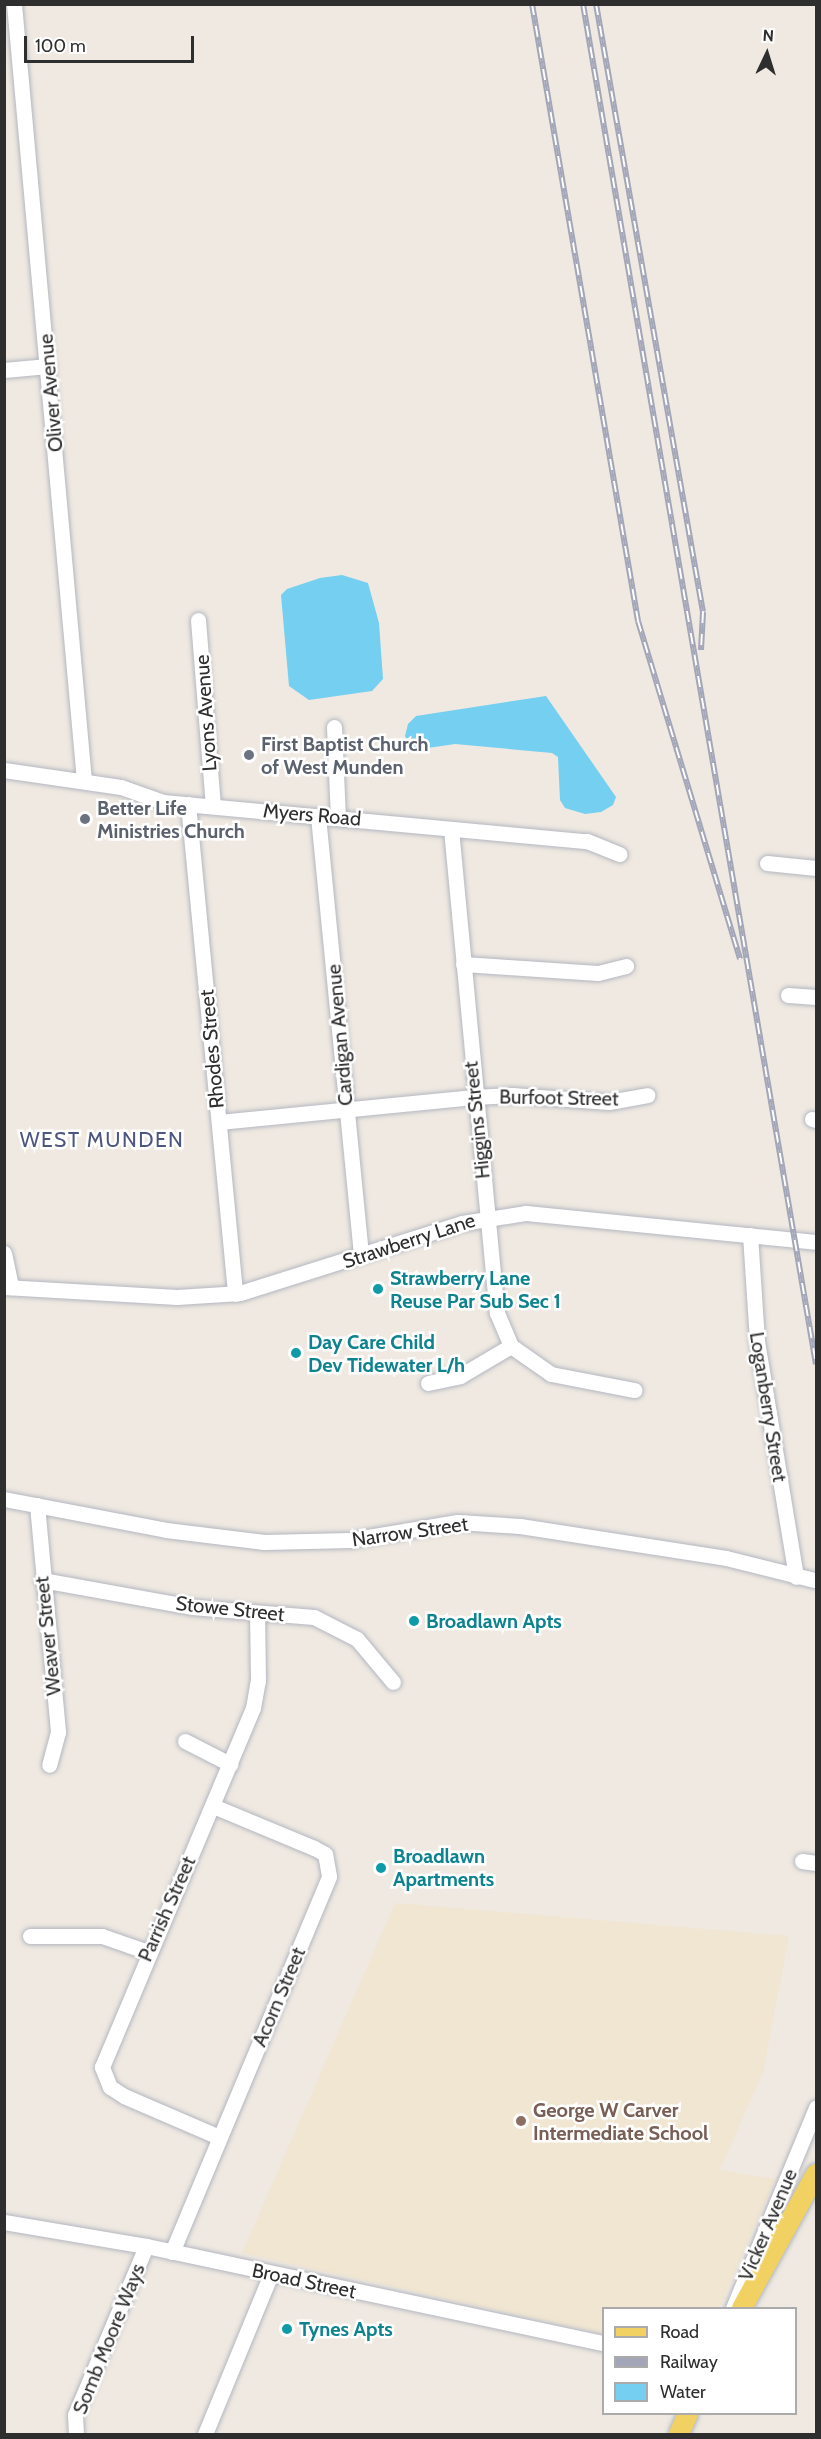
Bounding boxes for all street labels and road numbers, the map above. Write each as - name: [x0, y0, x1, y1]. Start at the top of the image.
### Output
- street label: Oliver Avenue: [34, 333, 68, 453]
- street label: Lyons Avenue: [190, 654, 222, 772]
- street label: Myers Road: [262, 799, 362, 831]
- street label: Cardigan Avenue: [322, 963, 358, 1107]
- street label: Rhodes Street: [195, 989, 229, 1109]
- street label: Higgins Street: [459, 1060, 495, 1180]
- street label: Burfoot Street: [499, 1085, 619, 1111]
- street label: Strawberry Lane: [340, 1208, 478, 1274]
- street label: Loganberry Street: [744, 1330, 792, 1484]
- street label: Narrow Street: [350, 1512, 470, 1552]
- street label: Weaver Street: [30, 1575, 66, 1697]
- street label: Stowe Street: [174, 1591, 286, 1627]
- street label: Parrish Street: [133, 1853, 201, 1965]
- street label: Acorn Street: [247, 1944, 311, 2050]
- street label: Vicker Avenue: [734, 2165, 802, 2285]
- street label: Broad Street: [250, 2258, 358, 2304]
- street label: Somb Moore Ways: [68, 2260, 150, 2418]

